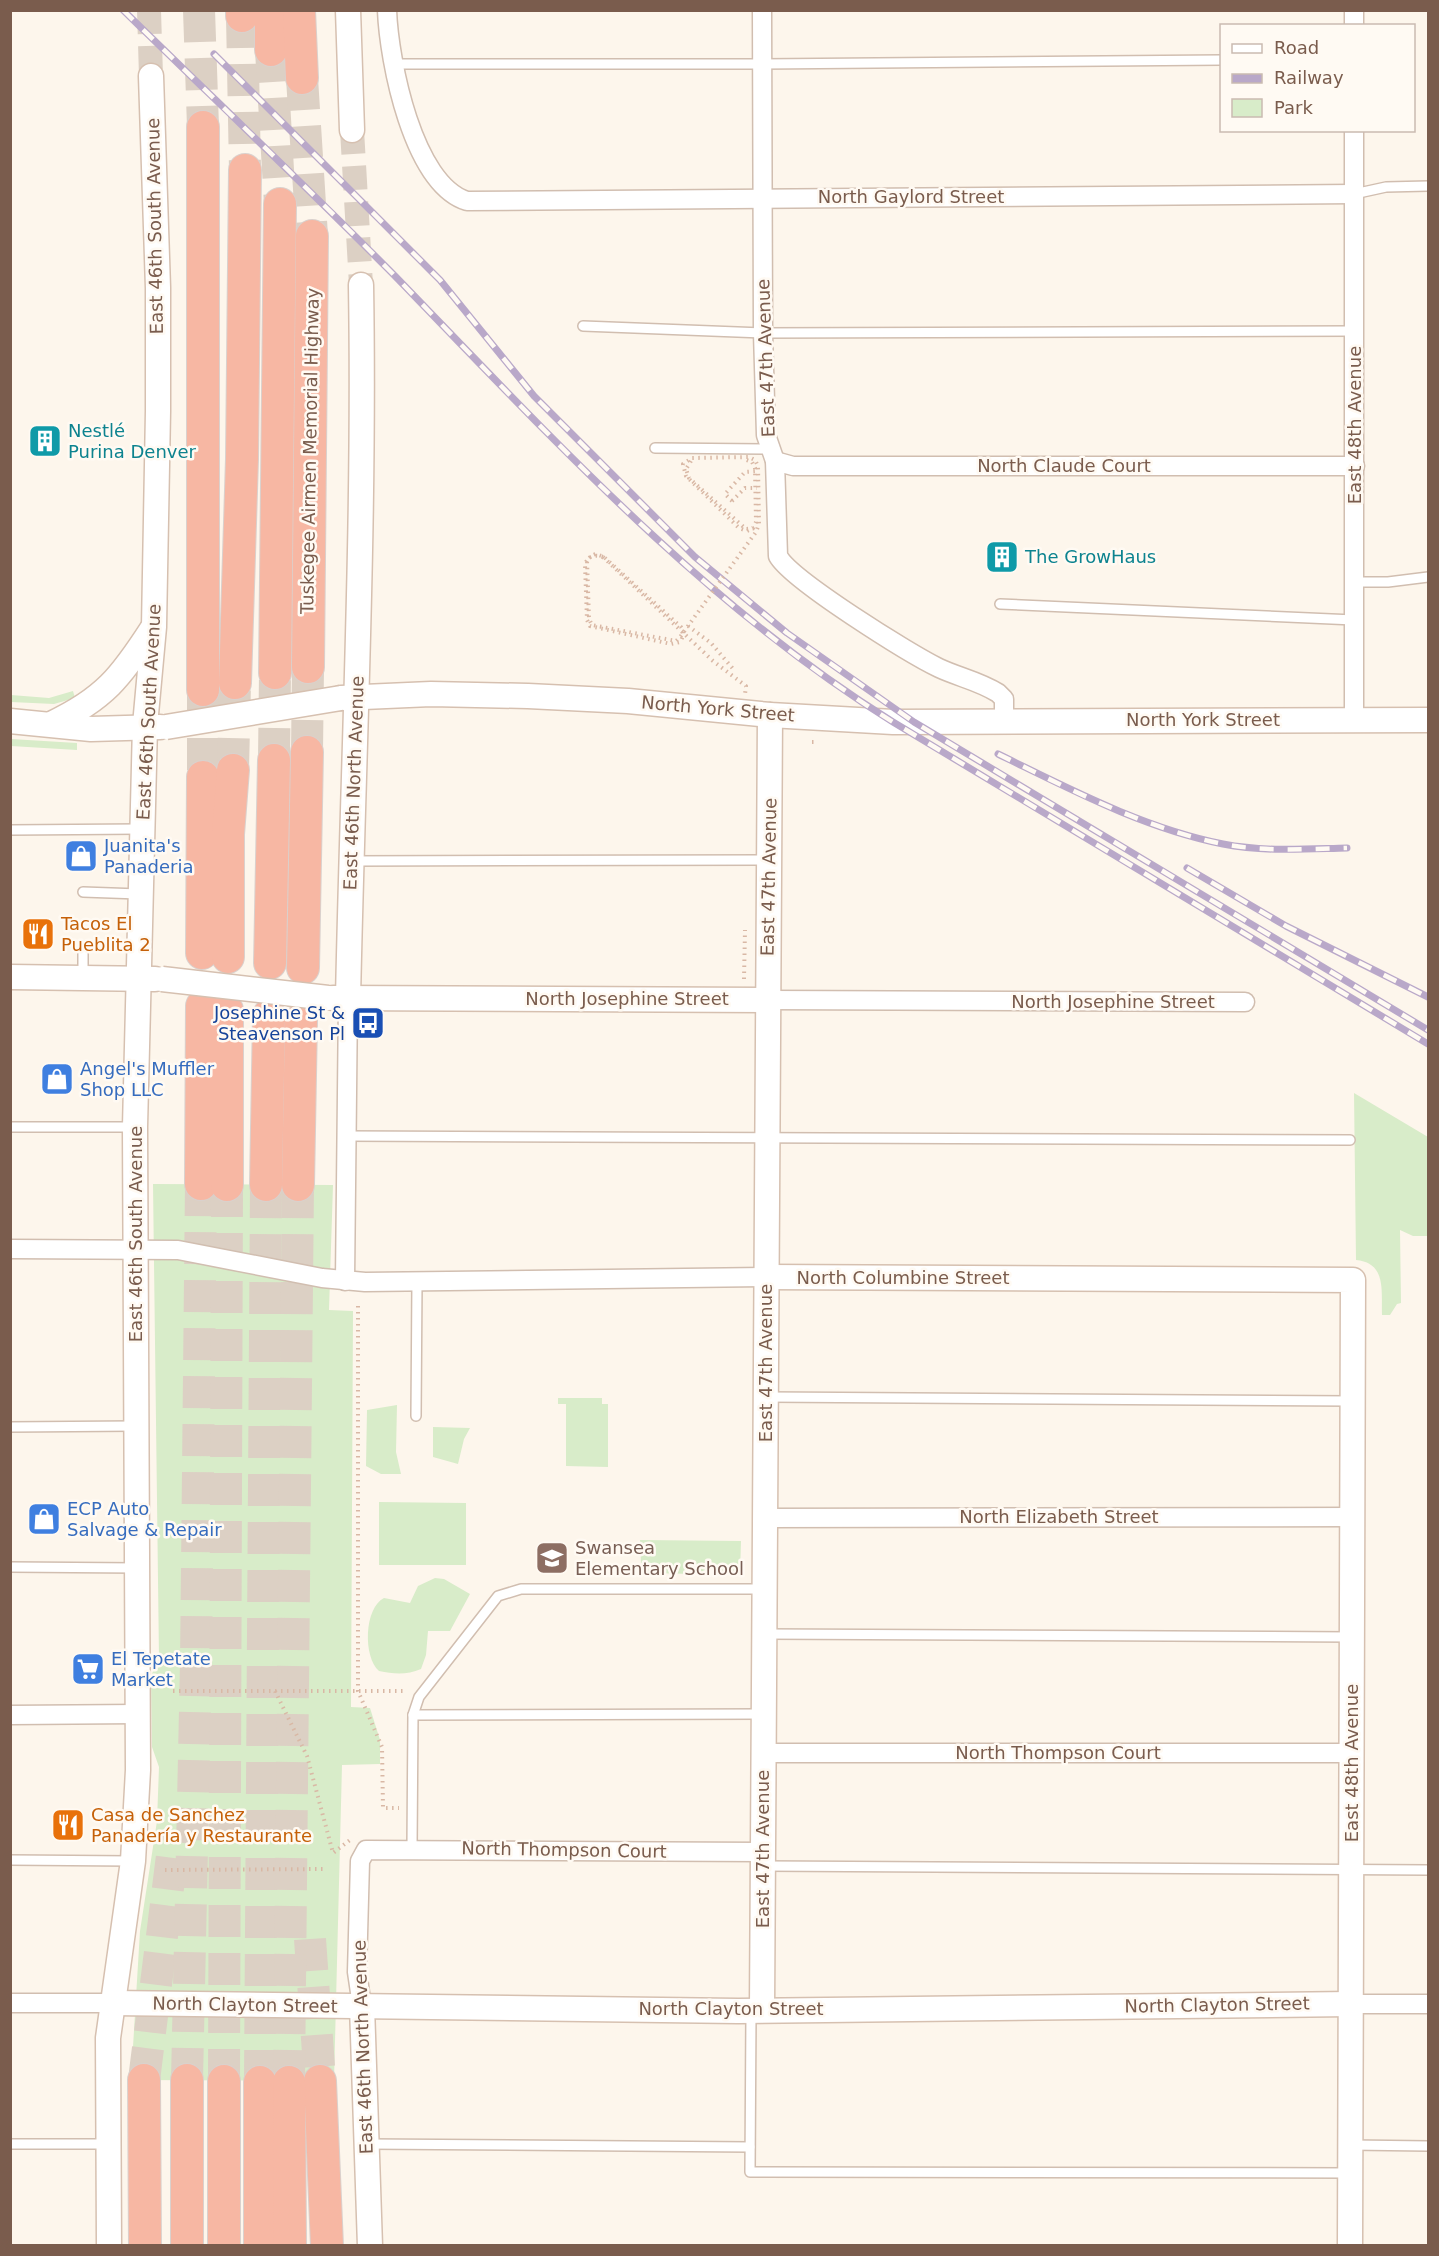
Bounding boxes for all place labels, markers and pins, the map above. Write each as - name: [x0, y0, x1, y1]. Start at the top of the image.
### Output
- place label: Nestlé Purina Denver: [68, 420, 197, 462]
- building icon: Nestlé Purina Denver: [27, 423, 63, 459]
- building icon: The GrowHaus: [984, 539, 1020, 575]
- place label: The GrowHaus: [1024, 546, 1156, 567]
- place label: Juanita's Panaderia: [103, 835, 193, 877]
- shop icon: Juanita's Panaderia: [63, 838, 99, 874]
- place label: Tacos El Pueblita 2: [60, 913, 151, 955]
- restaurant icon: Tacos El Pueblita 2: [20, 916, 56, 952]
- place label: Josephine St & Steavenson Pl: [213, 1002, 345, 1044]
- bus stop icon: Josephine St & Steavenson Pl: [350, 1005, 386, 1041]
- place label: Angel's Muffler Shop LLC: [80, 1058, 215, 1100]
- shop icon: Angel's Muffler Shop LLC: [39, 1061, 75, 1097]
- place label: ECP Auto Salvage & Repair: [67, 1498, 222, 1540]
- shop icon: ECP Auto Salvage & Repair: [26, 1501, 62, 1537]
- place label: Swansea Elementary School: [575, 1537, 744, 1579]
- school or university icon: Swansea Elementary School: [534, 1540, 570, 1576]
- place label: El Tepetate Market: [111, 1648, 211, 1690]
- supermarket icon: El Tepetate Market: [70, 1651, 106, 1687]
- place label: Casa de Sanchez Panadería y Restaurante: [91, 1804, 312, 1846]
- restaurant icon: Casa de Sanchez Panadería y Restaurante: [50, 1807, 86, 1843]

